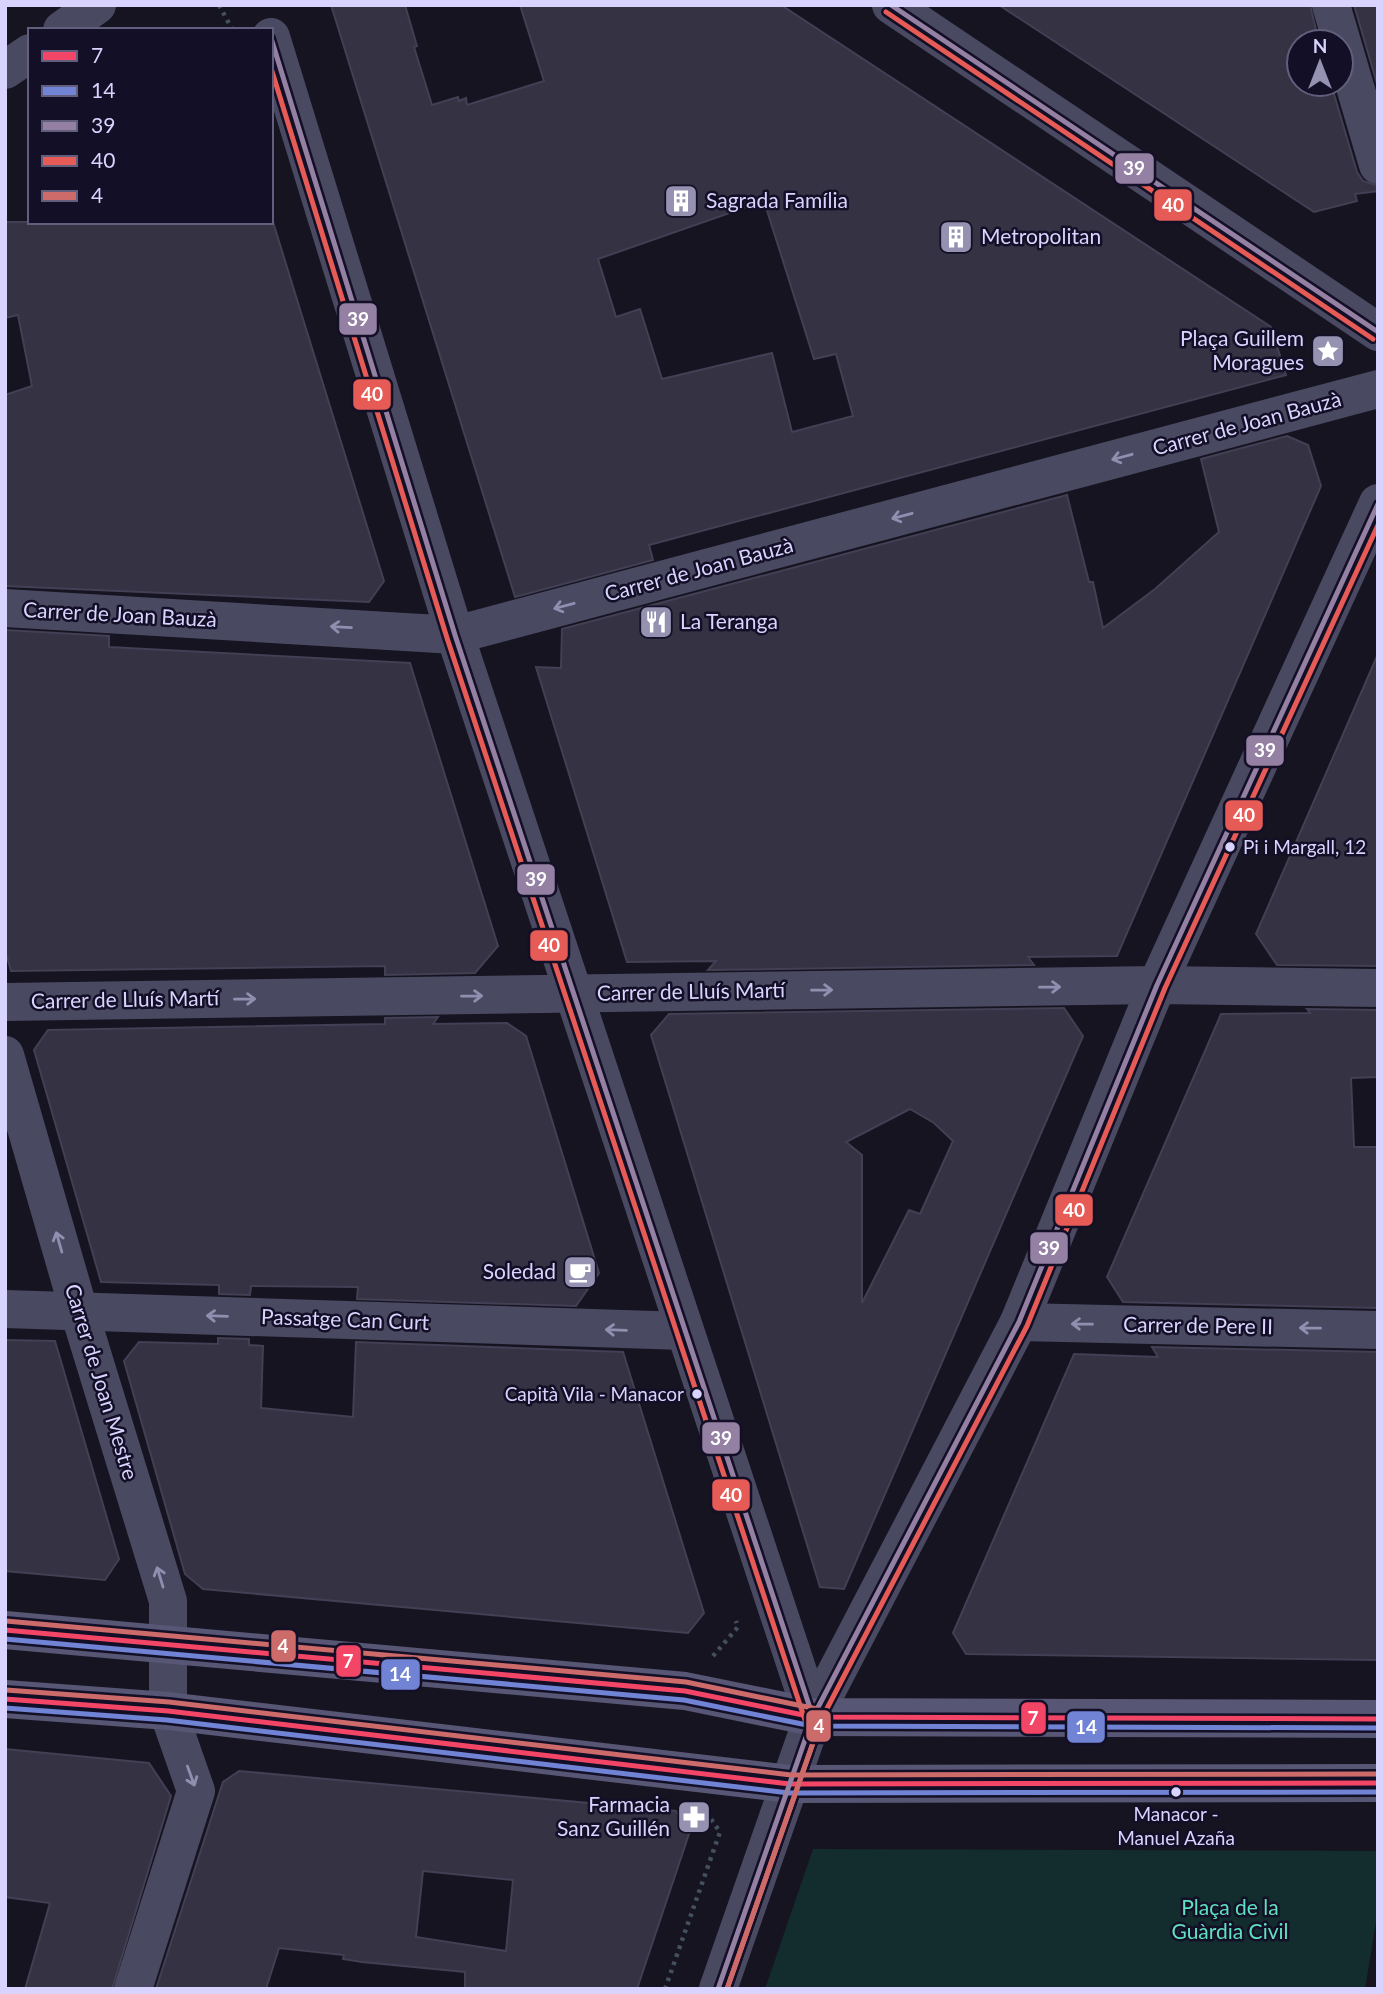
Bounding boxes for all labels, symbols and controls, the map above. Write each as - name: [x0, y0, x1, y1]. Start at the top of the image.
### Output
- legend: [28, 28, 273, 224]
- north arrow: [1285, 28, 1355, 98]
- text: N: [1313, 34, 1327, 57]
- text: 7: [91, 42, 103, 67]
- text: 14: [91, 77, 115, 102]
- text: 39: [91, 112, 115, 137]
- text: 40: [91, 147, 115, 172]
- line badge: 39: [1114, 152, 1155, 185]
- text: 39: [1123, 156, 1145, 179]
- text: 4: [91, 182, 103, 207]
- building icon: Sagrada Família: [662, 182, 700, 220]
- place label: Sagrada Família: [706, 187, 848, 212]
- line badge: 40: [1153, 188, 1193, 222]
- text: 40: [1162, 193, 1184, 216]
- building icon: Metropolitan: [937, 218, 975, 256]
- place label: Metropolitan: [981, 223, 1101, 248]
- line badge: 39: [338, 302, 378, 336]
- text: 39: [347, 307, 369, 330]
- place label: Plaça Guillem Moragues: [1180, 325, 1304, 374]
- place icon: Plaça Guillem Moragues: [1309, 332, 1347, 370]
- line badge: 40: [352, 378, 392, 411]
- text: 40: [361, 382, 383, 405]
- street label: Carrer de Joan Bauzà: [1150, 385, 1344, 460]
- one-way arrow: [1111, 451, 1134, 464]
- one-way arrow: [892, 510, 914, 523]
- street label: Carrer de Joan Bauzà: [602, 531, 796, 606]
- street label: Carrer de Joan Bauzà: [23, 596, 218, 631]
- one-way arrow: [553, 600, 576, 613]
- restaurant icon: La Teranga: [637, 603, 675, 641]
- place label: La Teranga: [680, 608, 778, 633]
- one-way arrow: [330, 621, 353, 634]
- line badge: 39: [1245, 734, 1285, 767]
- text: 39: [1254, 738, 1276, 761]
- line badge: 40: [1224, 799, 1264, 832]
- text: 40: [1233, 803, 1255, 826]
- place label: Pi i Margall, 12: [1243, 835, 1366, 858]
- marker: Pi i Margall, 12: [1223, 840, 1237, 854]
- line badge: 39: [516, 863, 556, 896]
- text: 39: [525, 867, 547, 890]
- line badge: 40: [529, 929, 569, 962]
- text: 40: [538, 933, 560, 956]
- street label: Carrer de Lluís Martí: [597, 976, 786, 1005]
- one-way arrow: [1038, 980, 1061, 994]
- street label: Carrer de Lluís Martí: [31, 984, 220, 1013]
- one-way arrow: [811, 984, 834, 997]
- one-way arrow: [461, 989, 484, 1003]
- one-way arrow: [233, 992, 256, 1006]
- line badge: 40: [1054, 1193, 1094, 1227]
- text: 40: [1063, 1198, 1085, 1221]
- line badge: 39: [1029, 1231, 1069, 1265]
- one-way arrow: [52, 1232, 65, 1254]
- text: 39: [1038, 1236, 1060, 1259]
- cafe icon: Soledad: [561, 1253, 599, 1291]
- place label: Soledad: [483, 1258, 556, 1283]
- street label: Carrer de Joan Mestre: [61, 1280, 144, 1483]
- street label: Passatge Can Curt: [261, 1303, 430, 1334]
- one-way arrow: [206, 1309, 229, 1322]
- street label: Carrer de Pere II: [1123, 1311, 1273, 1338]
- one-way arrow: [1071, 1317, 1094, 1330]
- one-way arrow: [1298, 1322, 1321, 1335]
- one-way arrow: [605, 1323, 628, 1336]
- place label: Capità Vila - Manacor: [505, 1382, 684, 1405]
- marker: Capità Vila - Manacor: [690, 1387, 704, 1401]
- line badge: 39: [701, 1421, 741, 1455]
- text: 39: [710, 1426, 732, 1449]
- line badge: 40: [711, 1478, 751, 1512]
- text: 40: [720, 1483, 742, 1506]
- one-way arrow: [153, 1567, 166, 1589]
- line badge: 4: [270, 1629, 297, 1663]
- text: 4: [277, 1634, 289, 1657]
- line badge: 7: [335, 1644, 362, 1678]
- text: 7: [342, 1649, 354, 1672]
- line badge: 14: [380, 1658, 421, 1691]
- text: 14: [389, 1662, 411, 1685]
- line badge: 7: [1020, 1701, 1047, 1735]
- text: 7: [1027, 1706, 1039, 1729]
- line badge: 4: [805, 1709, 832, 1743]
- line badge: 14: [1066, 1710, 1106, 1744]
- text: 4: [813, 1714, 825, 1737]
- text: 14: [1075, 1715, 1097, 1738]
- one-way arrow: [186, 1764, 198, 1786]
- marker: Manacor - Manuel Azaña: [1169, 1785, 1183, 1799]
- place label: Farmacia Sanz Guillén: [557, 1791, 670, 1840]
- pharmacy icon: Farmacia Sanz Guillén: [675, 1798, 713, 1836]
- place label: Manacor - Manuel Azaña: [1117, 1802, 1235, 1849]
- park label: Plaça de la Guàrdia Civil: [1171, 1894, 1289, 1943]

